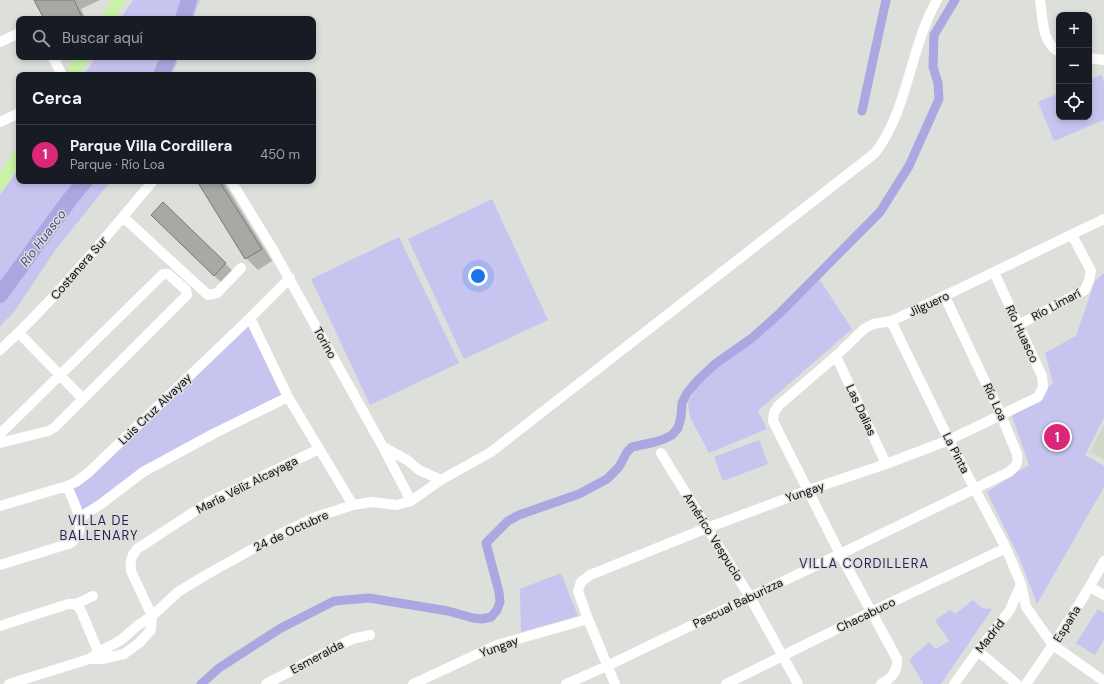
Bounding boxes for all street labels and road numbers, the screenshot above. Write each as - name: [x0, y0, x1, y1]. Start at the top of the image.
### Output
- street label: Costanera Sur: [47, 233, 111, 303]
- street label: Río Limarí: [1029, 285, 1084, 325]
- street label: Jilguero: [906, 288, 952, 320]
- street label: Río Huasco: [1002, 303, 1042, 365]
- street label: Torino: [310, 324, 340, 362]
- street label: Luis Cruz Alvayay: [115, 370, 195, 448]
- street label: Río Loa: [979, 381, 1011, 423]
- street label: Las Dalias: [842, 382, 880, 438]
- street label: La Pinta: [939, 430, 973, 476]
- street label: María Véliz Alcayaga: [194, 453, 300, 517]
- street label: Yungay: [783, 478, 827, 506]
- street label: Américo Vespucio: [679, 490, 747, 584]
- street label: 24 de Octubre: [251, 507, 331, 555]
- street label: Pascual Baburizza: [690, 574, 786, 632]
- street label: Chacabuco: [834, 594, 898, 636]
- street label: España: [1050, 603, 1084, 645]
- street label: Madrid: [972, 616, 1008, 656]
- street label: Yungay: [477, 633, 521, 661]
- street label: Esmeralda: [288, 636, 346, 678]

